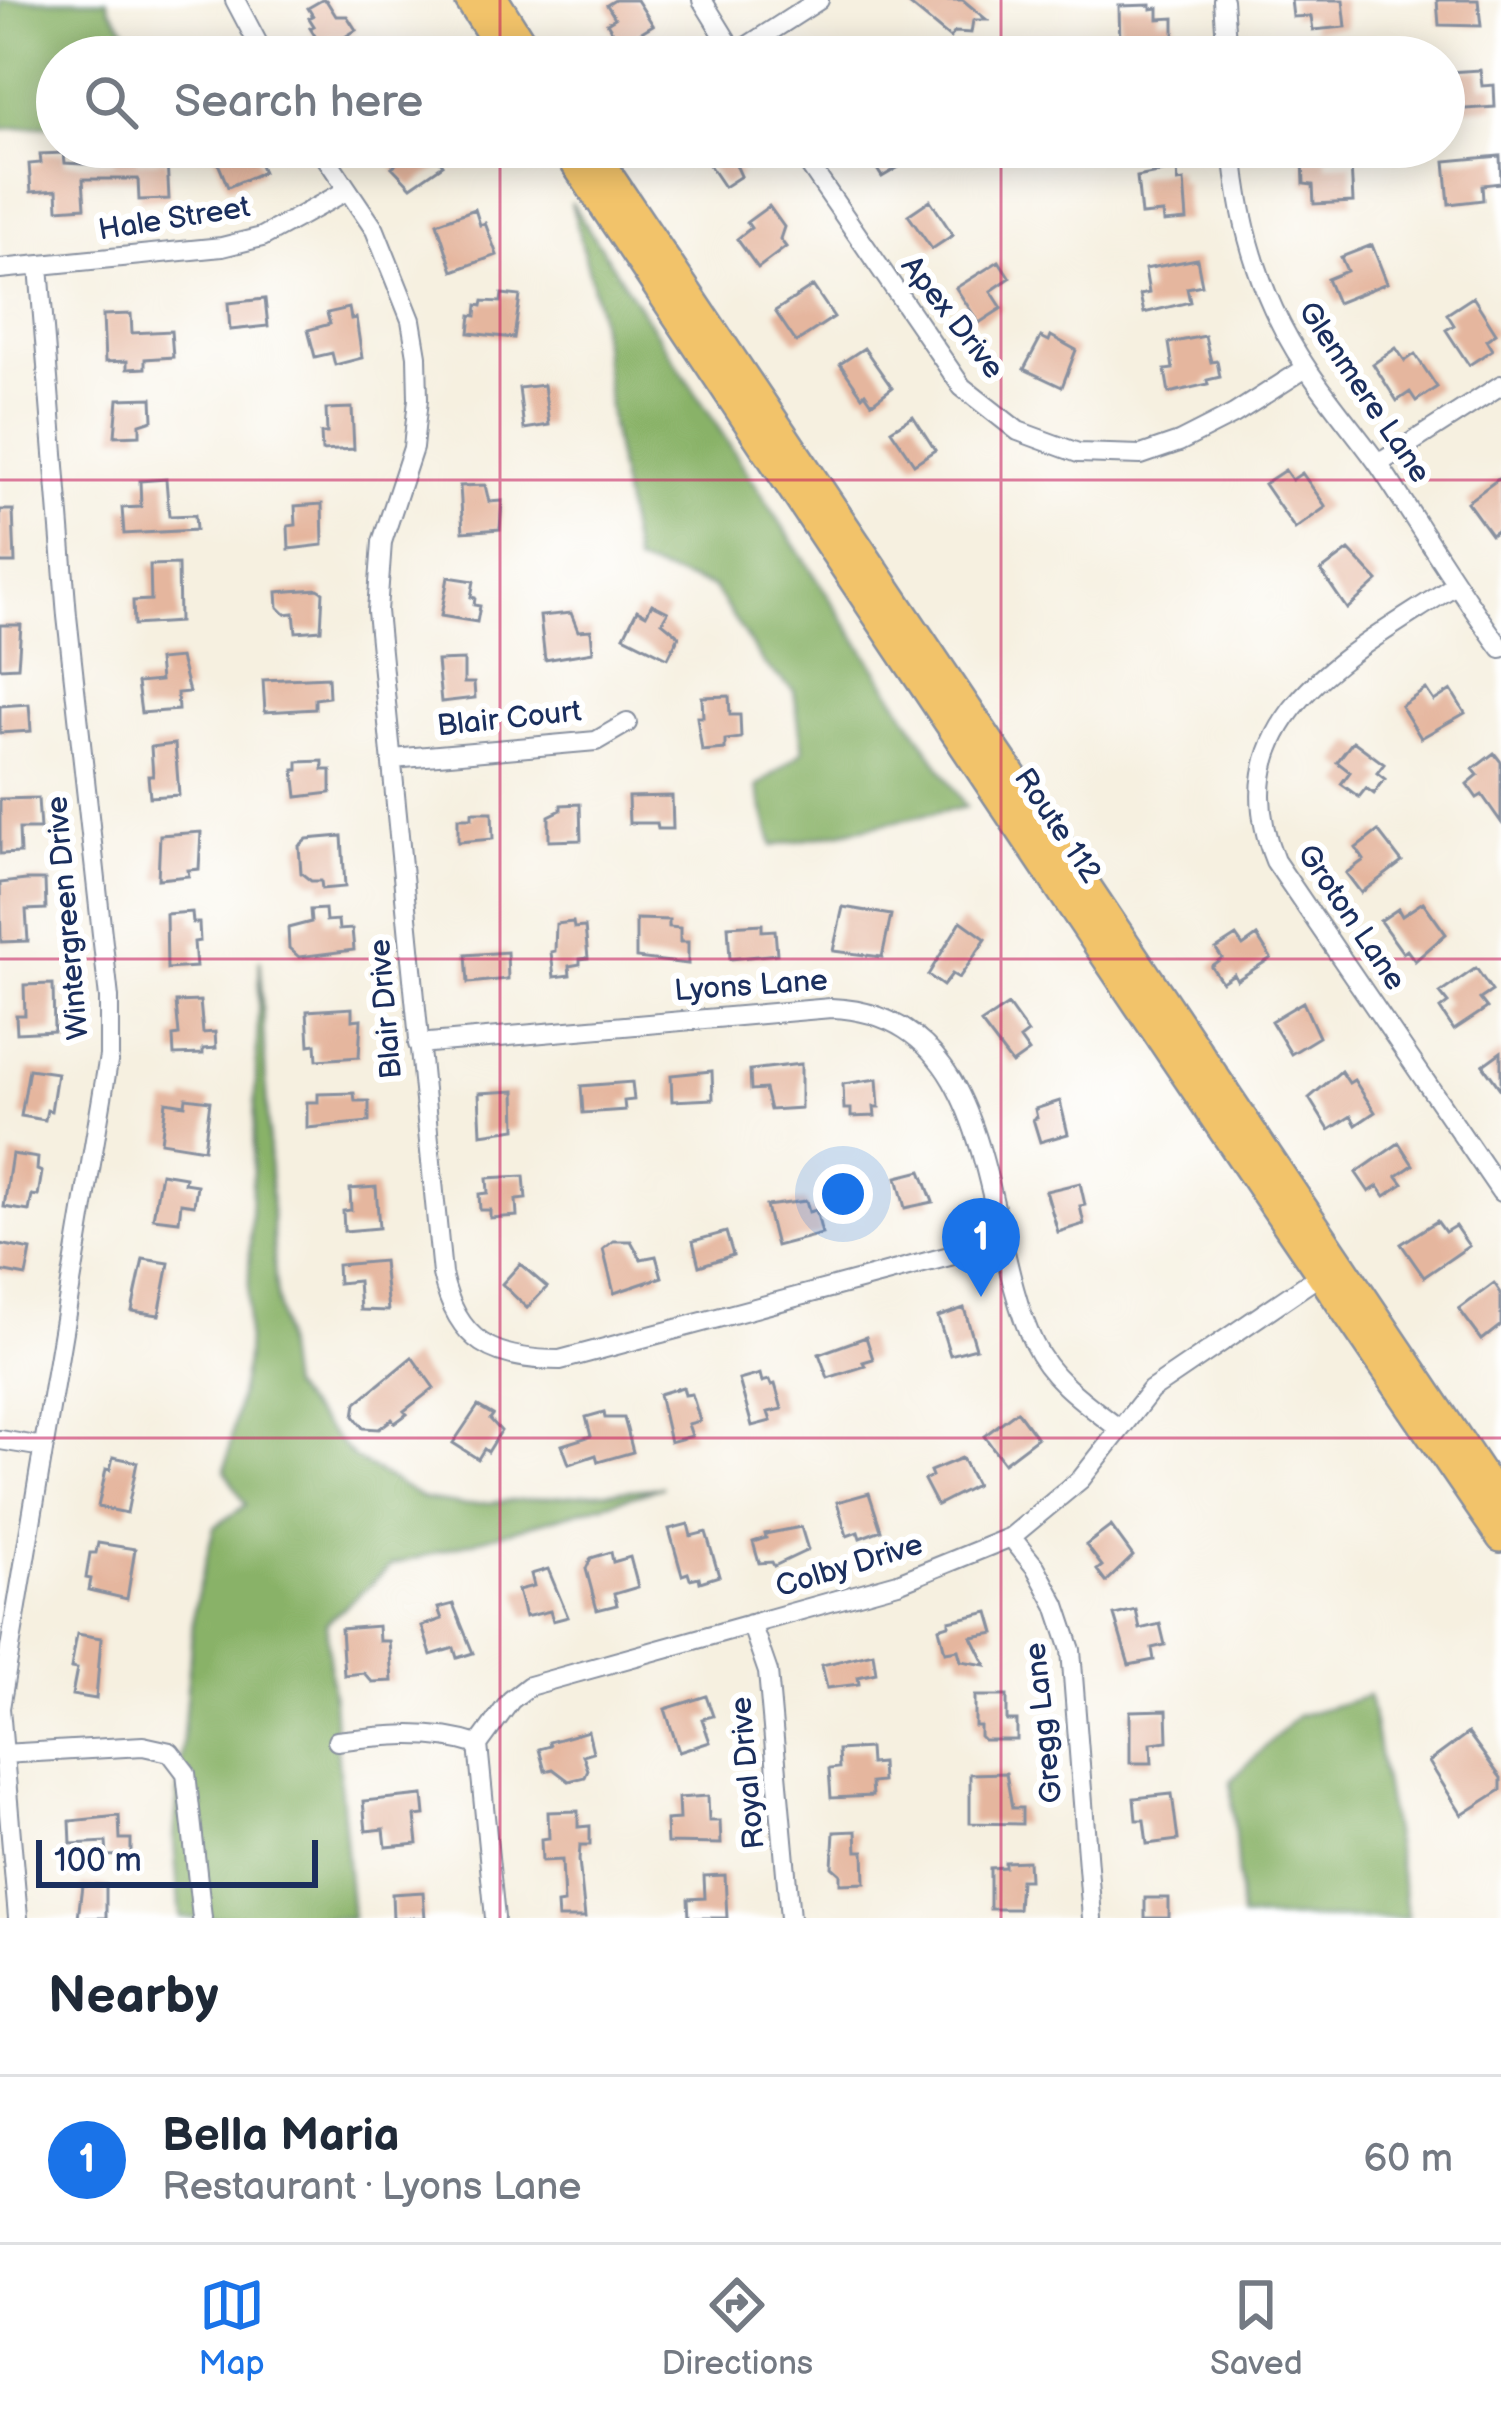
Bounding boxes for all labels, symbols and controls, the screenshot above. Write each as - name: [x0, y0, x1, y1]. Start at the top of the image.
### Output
- search box: [36, 36, 1465, 168]
- icon: search: [78, 69, 144, 135]
- text: Search here: [174, 75, 423, 130]
- street label: Hale Street: [96, 189, 253, 249]
- street label: Apex Drive: [893, 249, 1011, 386]
- street label: Glenmere Lane: [1290, 295, 1438, 490]
- street label: Blair Court: [435, 694, 583, 744]
- street label: Route 112: [1006, 762, 1109, 890]
- street label: Wintergreen Drive: [39, 794, 97, 1041]
- street label: Groton Lane: [1289, 838, 1413, 997]
- street label: Blair Drive: [362, 937, 410, 1080]
- street label: Lyons Lane: [673, 963, 829, 1009]
- your location: [813, 1164, 873, 1224]
- pin: 1: [942, 1198, 1020, 1297]
- street label: Colby Drive: [771, 1527, 927, 1605]
- street label: Gregg Lane: [1018, 1641, 1070, 1805]
- street label: Royal Drive: [723, 1695, 773, 1851]
- scale bar: [36, 1834, 318, 1887]
- text: 100 m: [54, 1841, 142, 1881]
- text: Nearby: [48, 1966, 219, 2027]
- text: Bella Maria: [162, 2109, 400, 2164]
- text: 1: [79, 2136, 95, 2183]
- text: 60 m: [1363, 2136, 1453, 2183]
- text: Restaurant · Lyons Lane: [162, 2164, 581, 2211]
- tab: Map: [198, 2272, 265, 2384]
- tab: Directions: [661, 2272, 813, 2384]
- tab: Saved: [1210, 2272, 1303, 2384]

